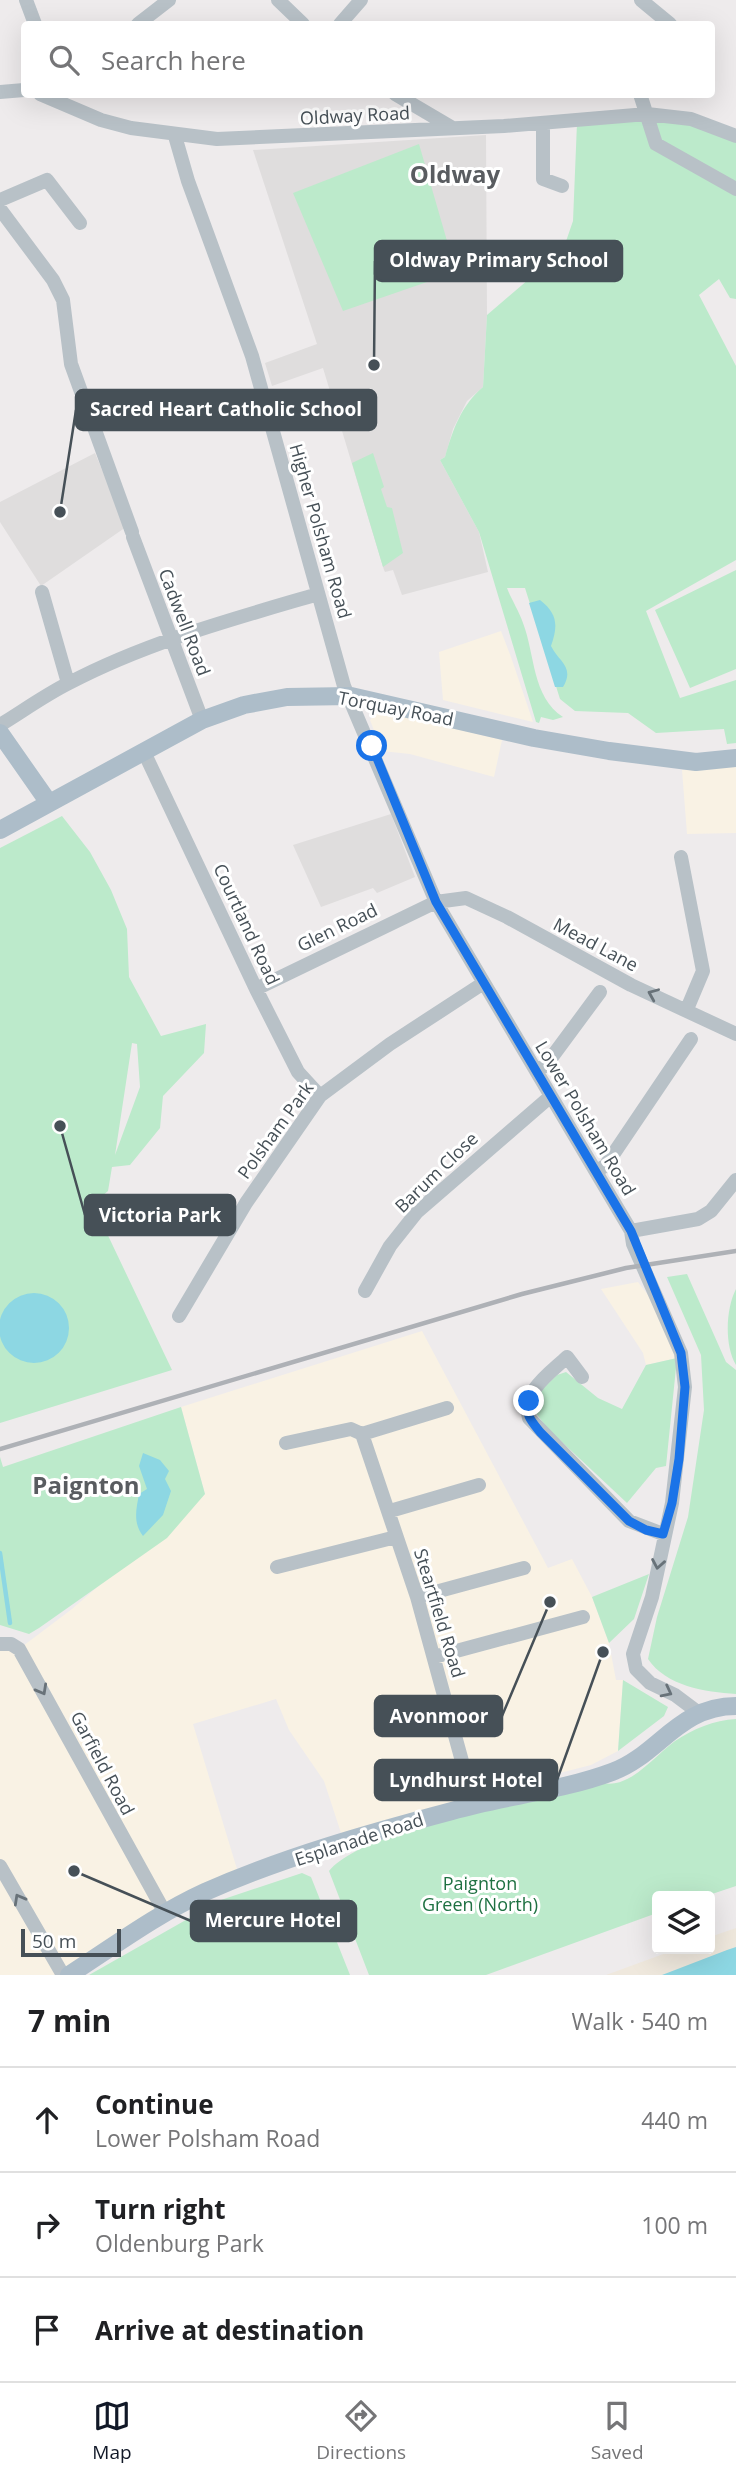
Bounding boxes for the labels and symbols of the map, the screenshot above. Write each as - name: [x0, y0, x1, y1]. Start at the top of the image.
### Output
- street label: Oldway Road: [299, 100, 411, 130]
- district label: Oldway: [410, 157, 500, 190]
- callout: Oldway Primary School: [375, 241, 622, 281]
- text: Oldway Primary School: [389, 247, 609, 273]
- callout: Sacred Heart Catholic School: [76, 390, 376, 430]
- text: Sacred Heart Catholic School: [90, 396, 362, 422]
- street label: Higher Polsham Road: [285, 441, 357, 621]
- street label: Cadwell Road: [154, 565, 216, 679]
- street label: Torquay Road: [336, 685, 456, 731]
- route start: [356, 730, 387, 761]
- street label: Courtland Road: [208, 859, 286, 989]
- street label: Glen Road: [293, 897, 381, 957]
- street label: Mead Lane: [550, 912, 642, 976]
- one-way arrow: [647, 988, 660, 1002]
- street label: Lower Polsham Road: [530, 1036, 642, 1200]
- street label: Polsham Park: [232, 1076, 319, 1183]
- street label: Barum Close: [389, 1126, 483, 1218]
- callout: Victoria Park: [85, 1195, 235, 1235]
- text: Victoria Park: [99, 1202, 222, 1228]
- route end: [513, 1385, 544, 1416]
- district label: Paignton: [32, 1468, 140, 1501]
- street label: Steartfield Road: [409, 1545, 471, 1681]
- one-way arrow: [651, 1558, 666, 1570]
- one-way arrow: [34, 1683, 47, 1696]
- one-way arrow: [660, 1683, 672, 1697]
- callout: Avonmoor: [375, 1696, 502, 1736]
- text: Avonmoor: [390, 1703, 489, 1729]
- street label: Garfield Road: [66, 1707, 140, 1819]
- callout: Lyndhurst Hotel: [375, 1760, 557, 1800]
- text: Lyndhurst Hotel: [389, 1767, 543, 1793]
- street label: Esplanade Road: [292, 1807, 426, 1871]
- park label: Paignton Green (North): [422, 1871, 538, 1916]
- one-way arrow: [14, 1894, 27, 1907]
- callout: Mercure Hotel: [191, 1901, 356, 1941]
- text: Mercure Hotel: [205, 1907, 341, 1933]
- scale bar: [21, 1926, 121, 1958]

